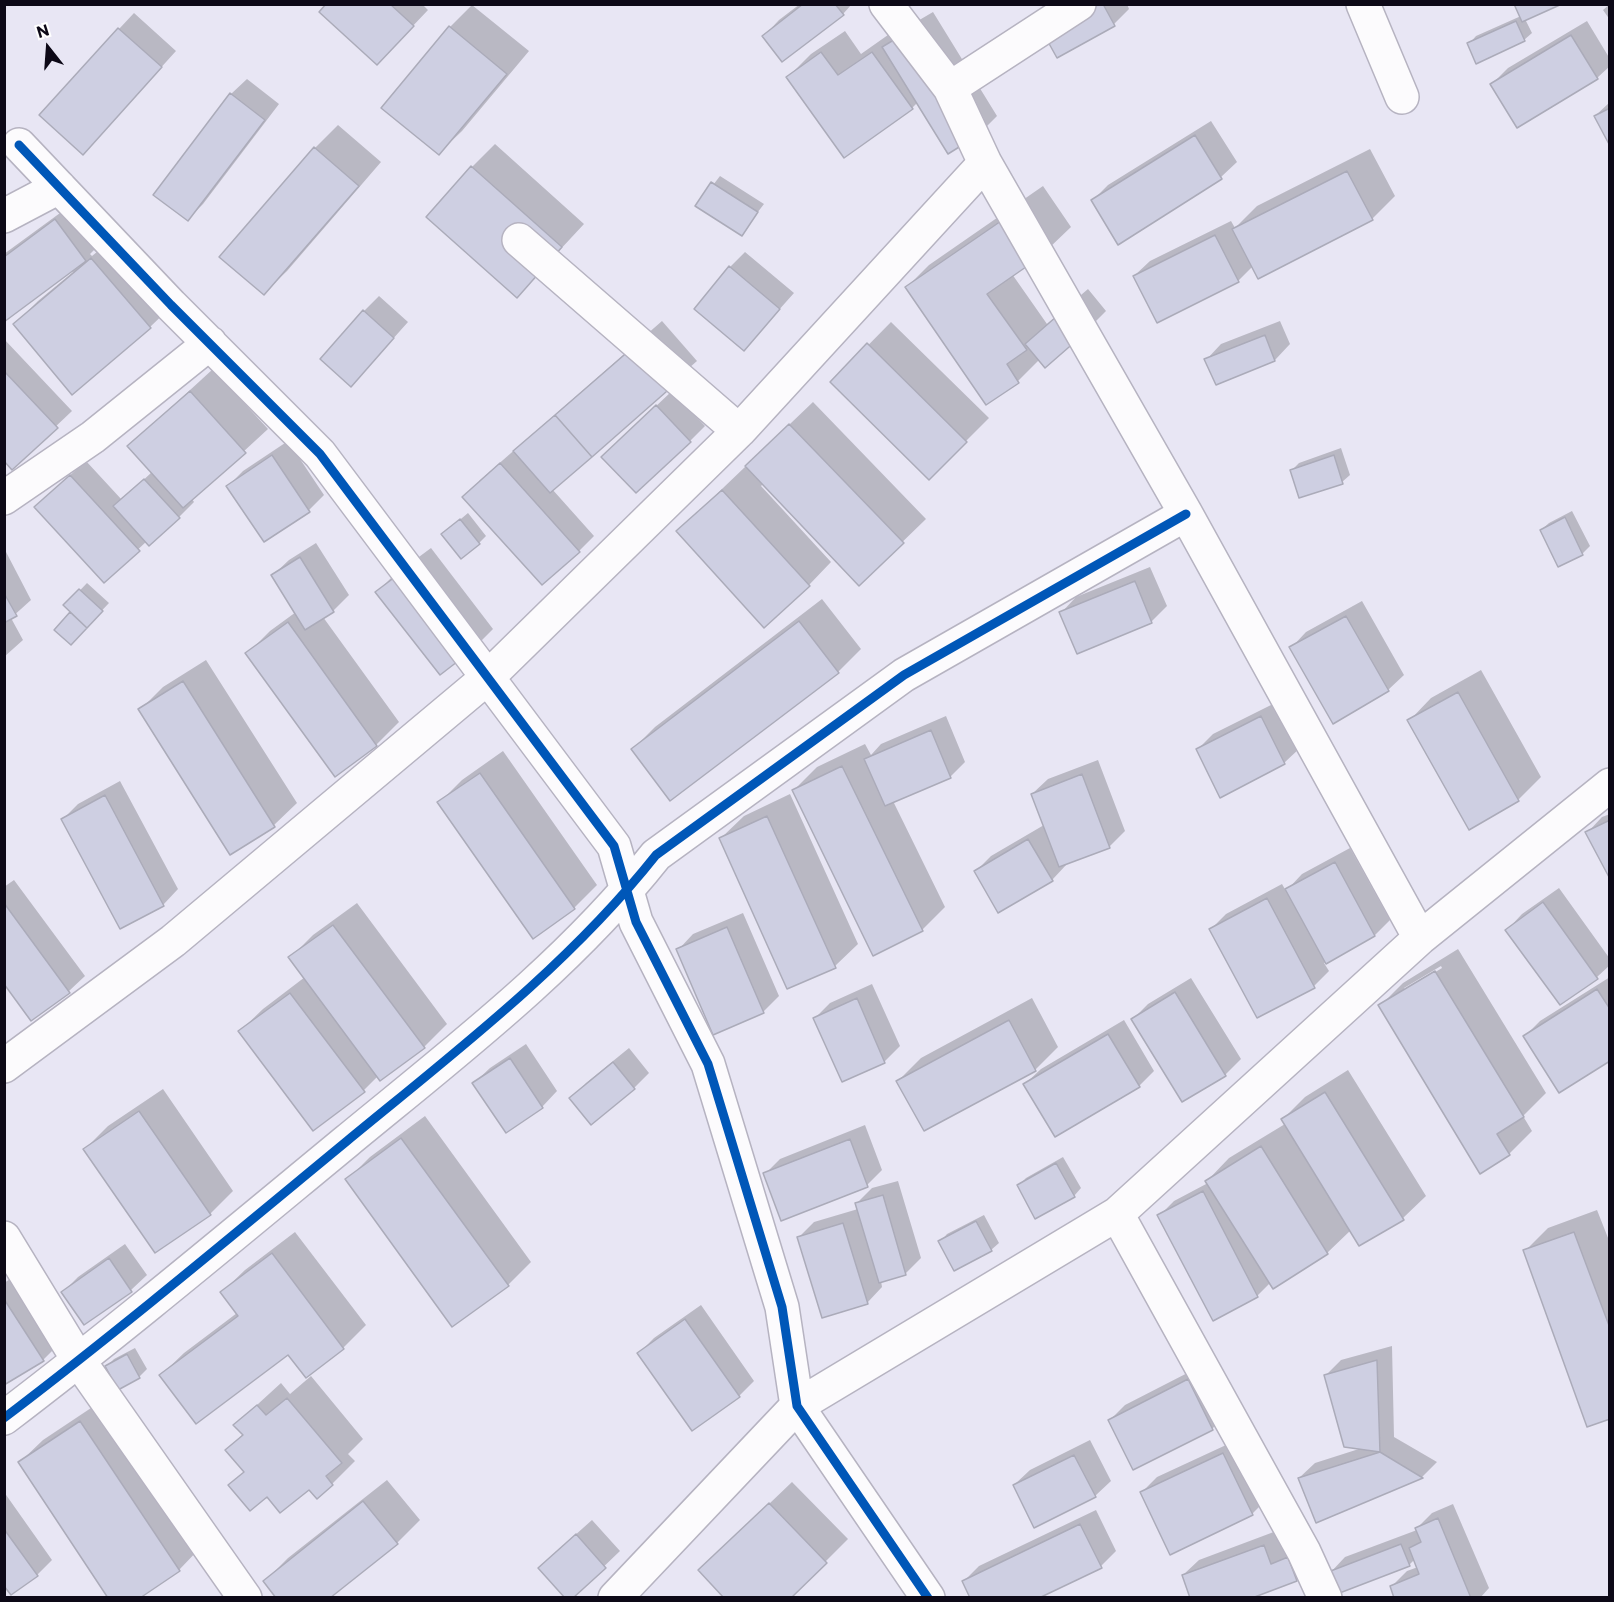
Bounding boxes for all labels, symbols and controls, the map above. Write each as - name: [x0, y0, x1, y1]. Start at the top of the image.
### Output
- north arrow: [18, 18, 78, 78]
- text: N: [34, 19, 51, 41]

